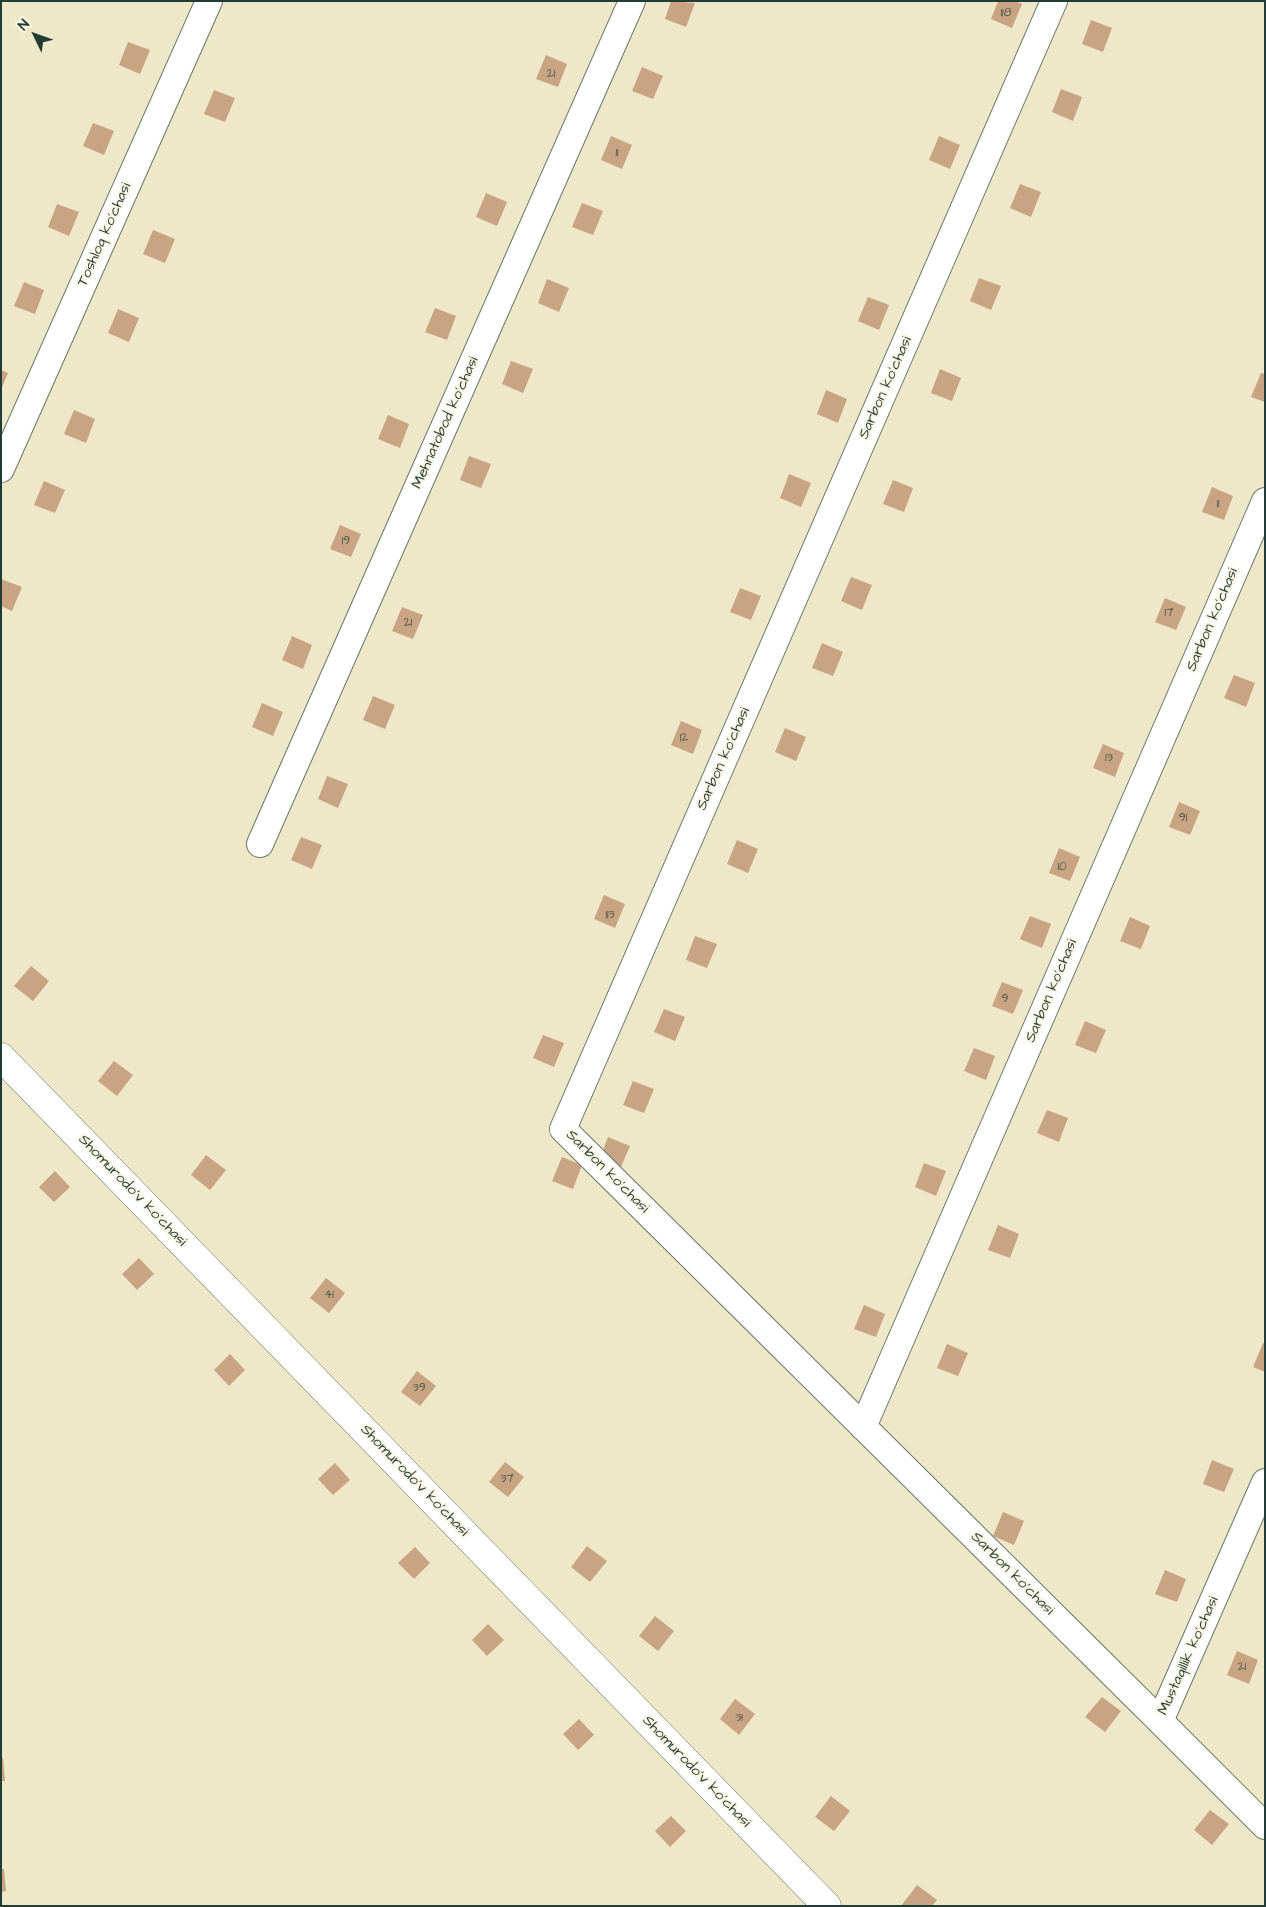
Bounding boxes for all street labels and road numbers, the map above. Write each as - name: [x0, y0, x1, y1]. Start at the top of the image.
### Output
- street label: Toshloq ko'chasi: [74, 180, 136, 290]
- street label: Sarbon ko'chasi: [855, 334, 917, 442]
- street label: Mehnatobod ko'chasi: [409, 354, 483, 492]
- street label: Sarbon ko'chasi: [1183, 566, 1243, 674]
- street label: Sarbon ko'chasi: [693, 705, 755, 813]
- street label: Sarbon ko'chasi: [1022, 937, 1082, 1045]
- street label: Sarbon ko'chasi: [562, 1127, 652, 1217]
- street label: Shomurodo'v ko'chasi: [74, 1131, 190, 1251]
- street label: Shomurodo'v ko'chasi: [356, 1421, 472, 1541]
- street label: Sarbon ko'chasi: [967, 1529, 1057, 1619]
- street label: Mustaqillik ko'chasi: [1155, 1594, 1223, 1718]
- street label: Shomurodo'v ko'chasi: [638, 1712, 754, 1832]

